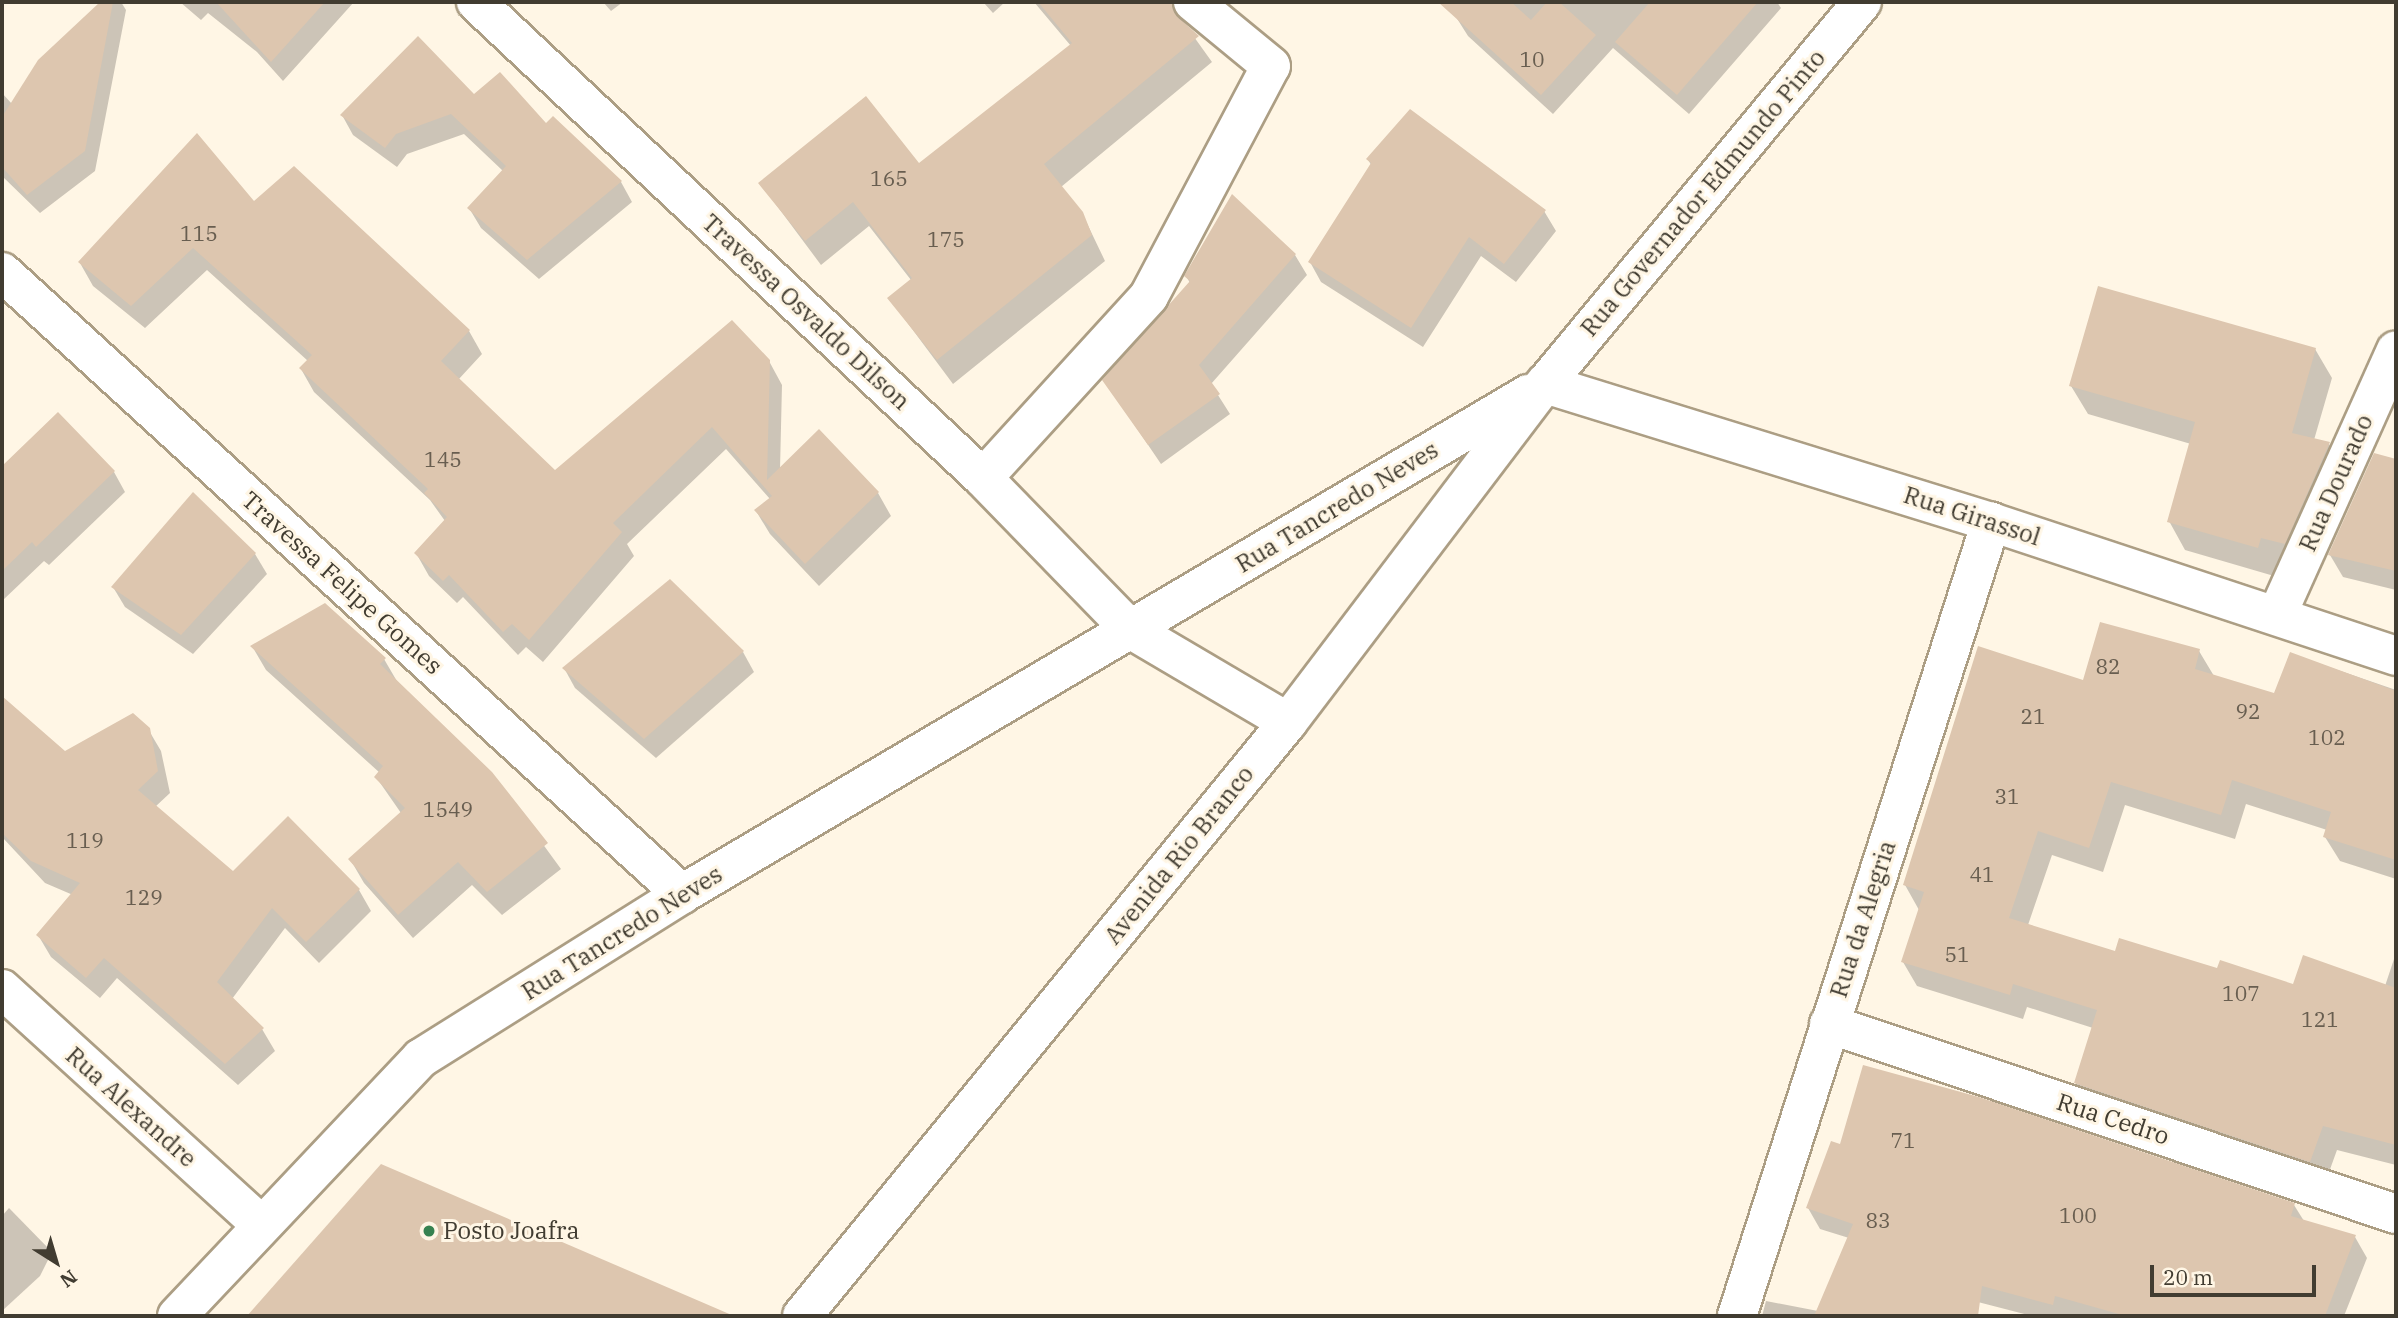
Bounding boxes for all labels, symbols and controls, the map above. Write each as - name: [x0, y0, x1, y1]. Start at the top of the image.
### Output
- street label: Rua Governador Edmundo Pinto: [1575, 44, 1831, 342]
- house number: 10: [1519, 46, 1545, 72]
- house number: 165: [870, 165, 908, 191]
- street label: Travessa Osvaldo Dilson: [696, 208, 916, 416]
- house number: 115: [180, 220, 218, 246]
- house number: 175: [927, 226, 965, 252]
- street label: Rua Dourado: [2293, 410, 2379, 556]
- street label: Rua Tancredo Neves: [1231, 435, 1443, 579]
- house number: 145: [424, 446, 462, 472]
- street label: Rua Girassol: [1900, 480, 2044, 552]
- street label: Travessa Felipe Gomes: [236, 485, 448, 681]
- house number: 82: [2095, 653, 2121, 679]
- house number: 92: [2235, 698, 2261, 724]
- house number: 21: [2020, 703, 2046, 729]
- house number: 102: [2308, 724, 2346, 750]
- street label: Avenida Rio Branco: [1098, 760, 1260, 950]
- house number: 31: [1994, 783, 2020, 809]
- house number: 1549: [423, 796, 473, 822]
- house number: 119: [66, 827, 104, 853]
- street label: Rua da Alegria: [1824, 837, 1902, 1001]
- street label: Rua Tancredo Neves: [516, 860, 728, 1006]
- house number: 41: [1969, 861, 1995, 887]
- house number: 129: [125, 884, 163, 910]
- house number: 51: [1944, 941, 1970, 967]
- house number: 107: [2222, 980, 2260, 1006]
- house number: 121: [2301, 1006, 2339, 1032]
- street label: Rua Alexandre: [60, 1041, 202, 1173]
- street label: Rua Cedro: [2053, 1087, 2173, 1151]
- house number: 71: [1890, 1127, 1916, 1153]
- house number: 100: [2059, 1202, 2097, 1228]
- house number: 83: [1865, 1207, 1891, 1233]
- place label: Posto Joafra: [443, 1217, 580, 1245]
- marker: Posto Joafra: [421, 1223, 437, 1239]
- north arrow: [21, 1227, 91, 1297]
- scale bar: [2153, 1252, 2319, 1296]
- text: 20 m: [2163, 1263, 2213, 1291]
- text: N: [55, 1265, 82, 1293]

